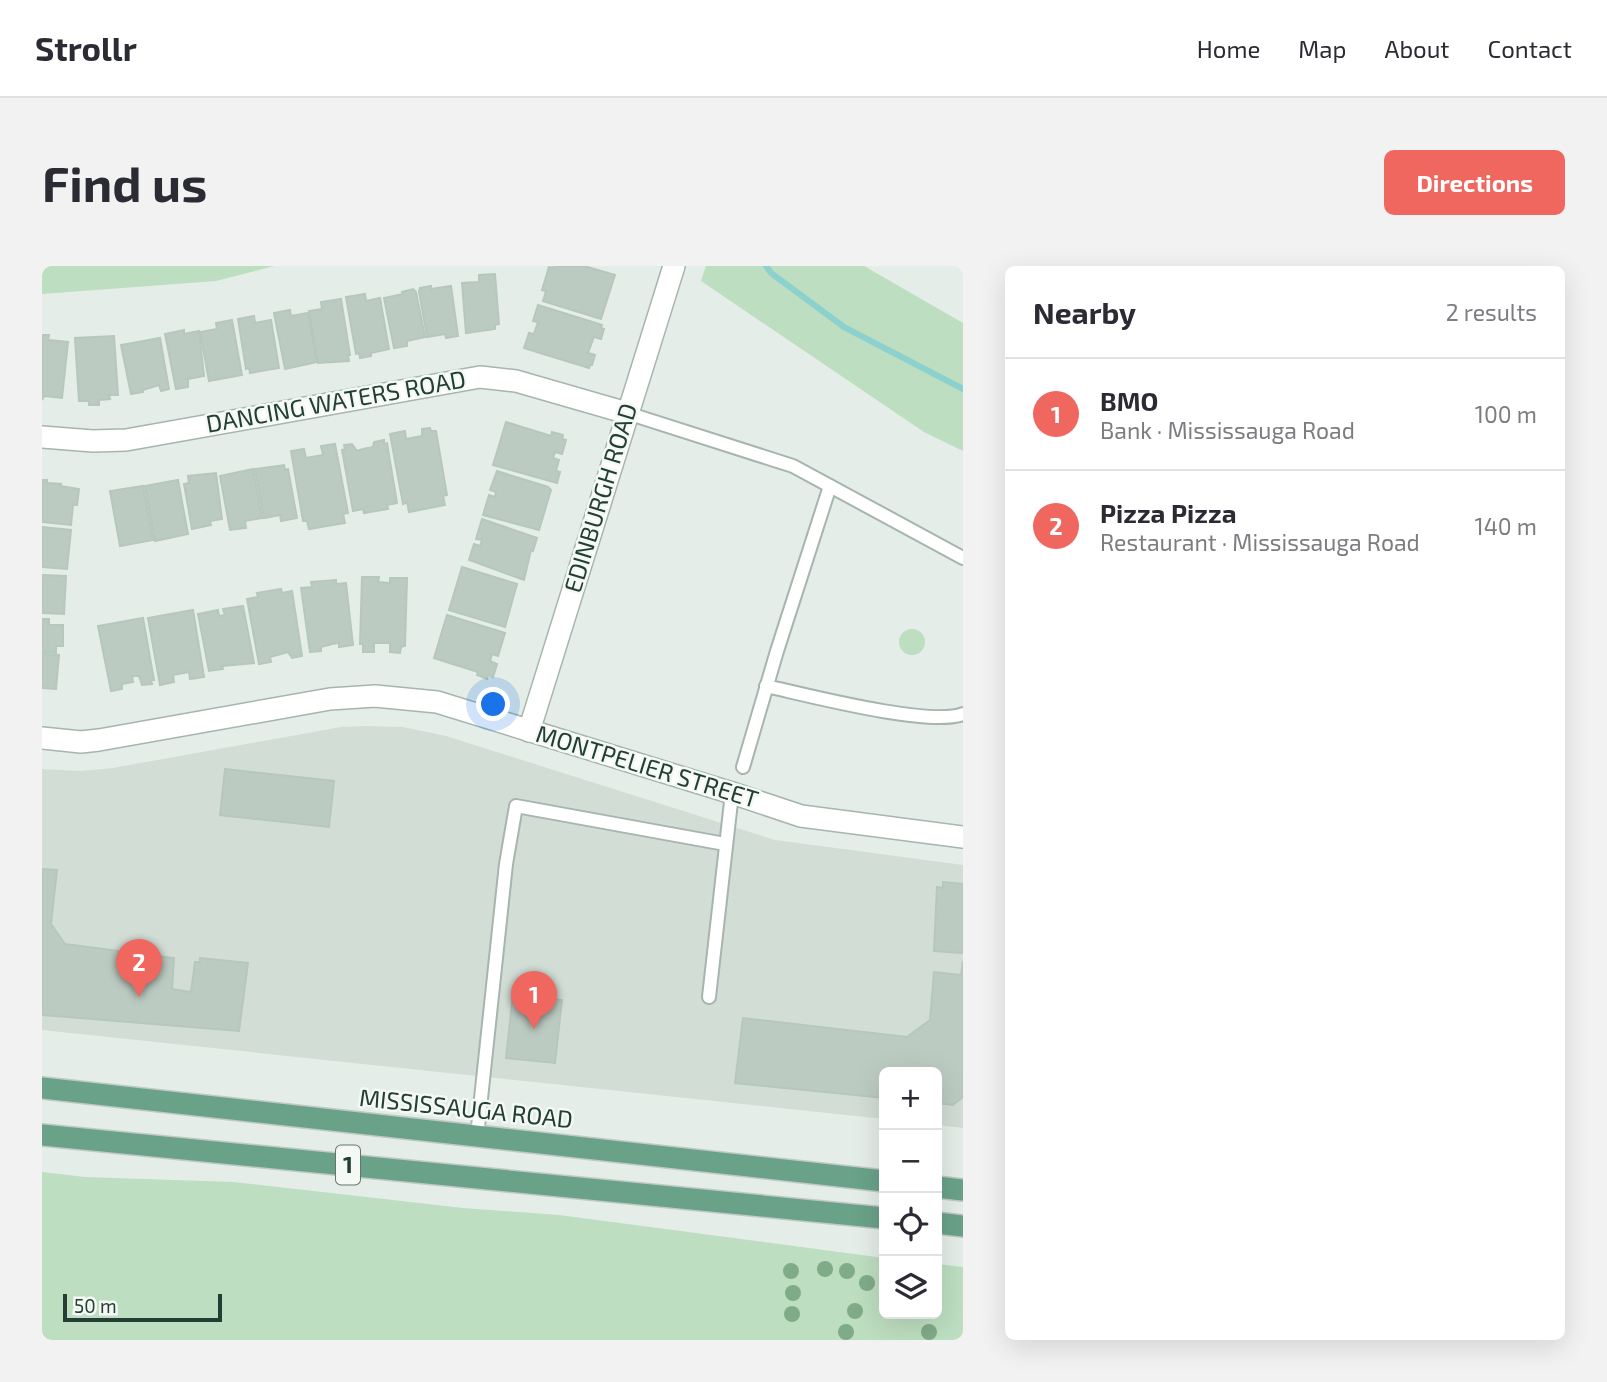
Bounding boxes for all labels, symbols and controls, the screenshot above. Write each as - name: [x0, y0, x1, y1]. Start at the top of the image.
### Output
- text: Strollr: [35, 28, 137, 68]
- text: Home: [1197, 34, 1260, 63]
- text: Map: [1298, 34, 1346, 63]
- text: About: [1384, 34, 1450, 63]
- text: Contact: [1488, 34, 1572, 63]
- button: Directions: [1384, 150, 1565, 215]
- text: Find us: [42, 153, 207, 212]
- text: Nearby: [1033, 294, 1136, 330]
- text: 2 results: [1446, 298, 1537, 326]
- street label: DANCING WATERS ROAD: [204, 363, 468, 438]
- text: BMO: [1100, 385, 1158, 416]
- street label: EDINBURGH ROAD: [557, 399, 642, 596]
- text: 1: [1051, 400, 1061, 428]
- text: 100 m: [1475, 400, 1537, 428]
- text: Bank · Mississauga Road: [1100, 416, 1355, 444]
- text: Pizza Pizza: [1100, 497, 1236, 528]
- text: 2: [1049, 512, 1063, 540]
- text: 140 m: [1475, 512, 1537, 540]
- text: Restaurant · Mississauga Road: [1100, 528, 1420, 556]
- your location: [476, 687, 510, 721]
- street label: MONTPELIER STREET: [533, 718, 762, 813]
- pin: 2: [116, 939, 162, 997]
- pin: 1: [511, 971, 557, 1029]
- map controls: [879, 1067, 942, 1319]
- button: +: [879, 1067, 942, 1130]
- street label: MISSISSAUGA ROAD: [358, 1082, 574, 1133]
- button: −: [879, 1130, 942, 1193]
- road number: 1: [336, 1145, 360, 1184]
- button: locate: [879, 1193, 942, 1256]
- button: layers: [879, 1256, 942, 1319]
- scale bar: [63, 1291, 222, 1323]
- text: 50 m: [74, 1294, 117, 1317]

